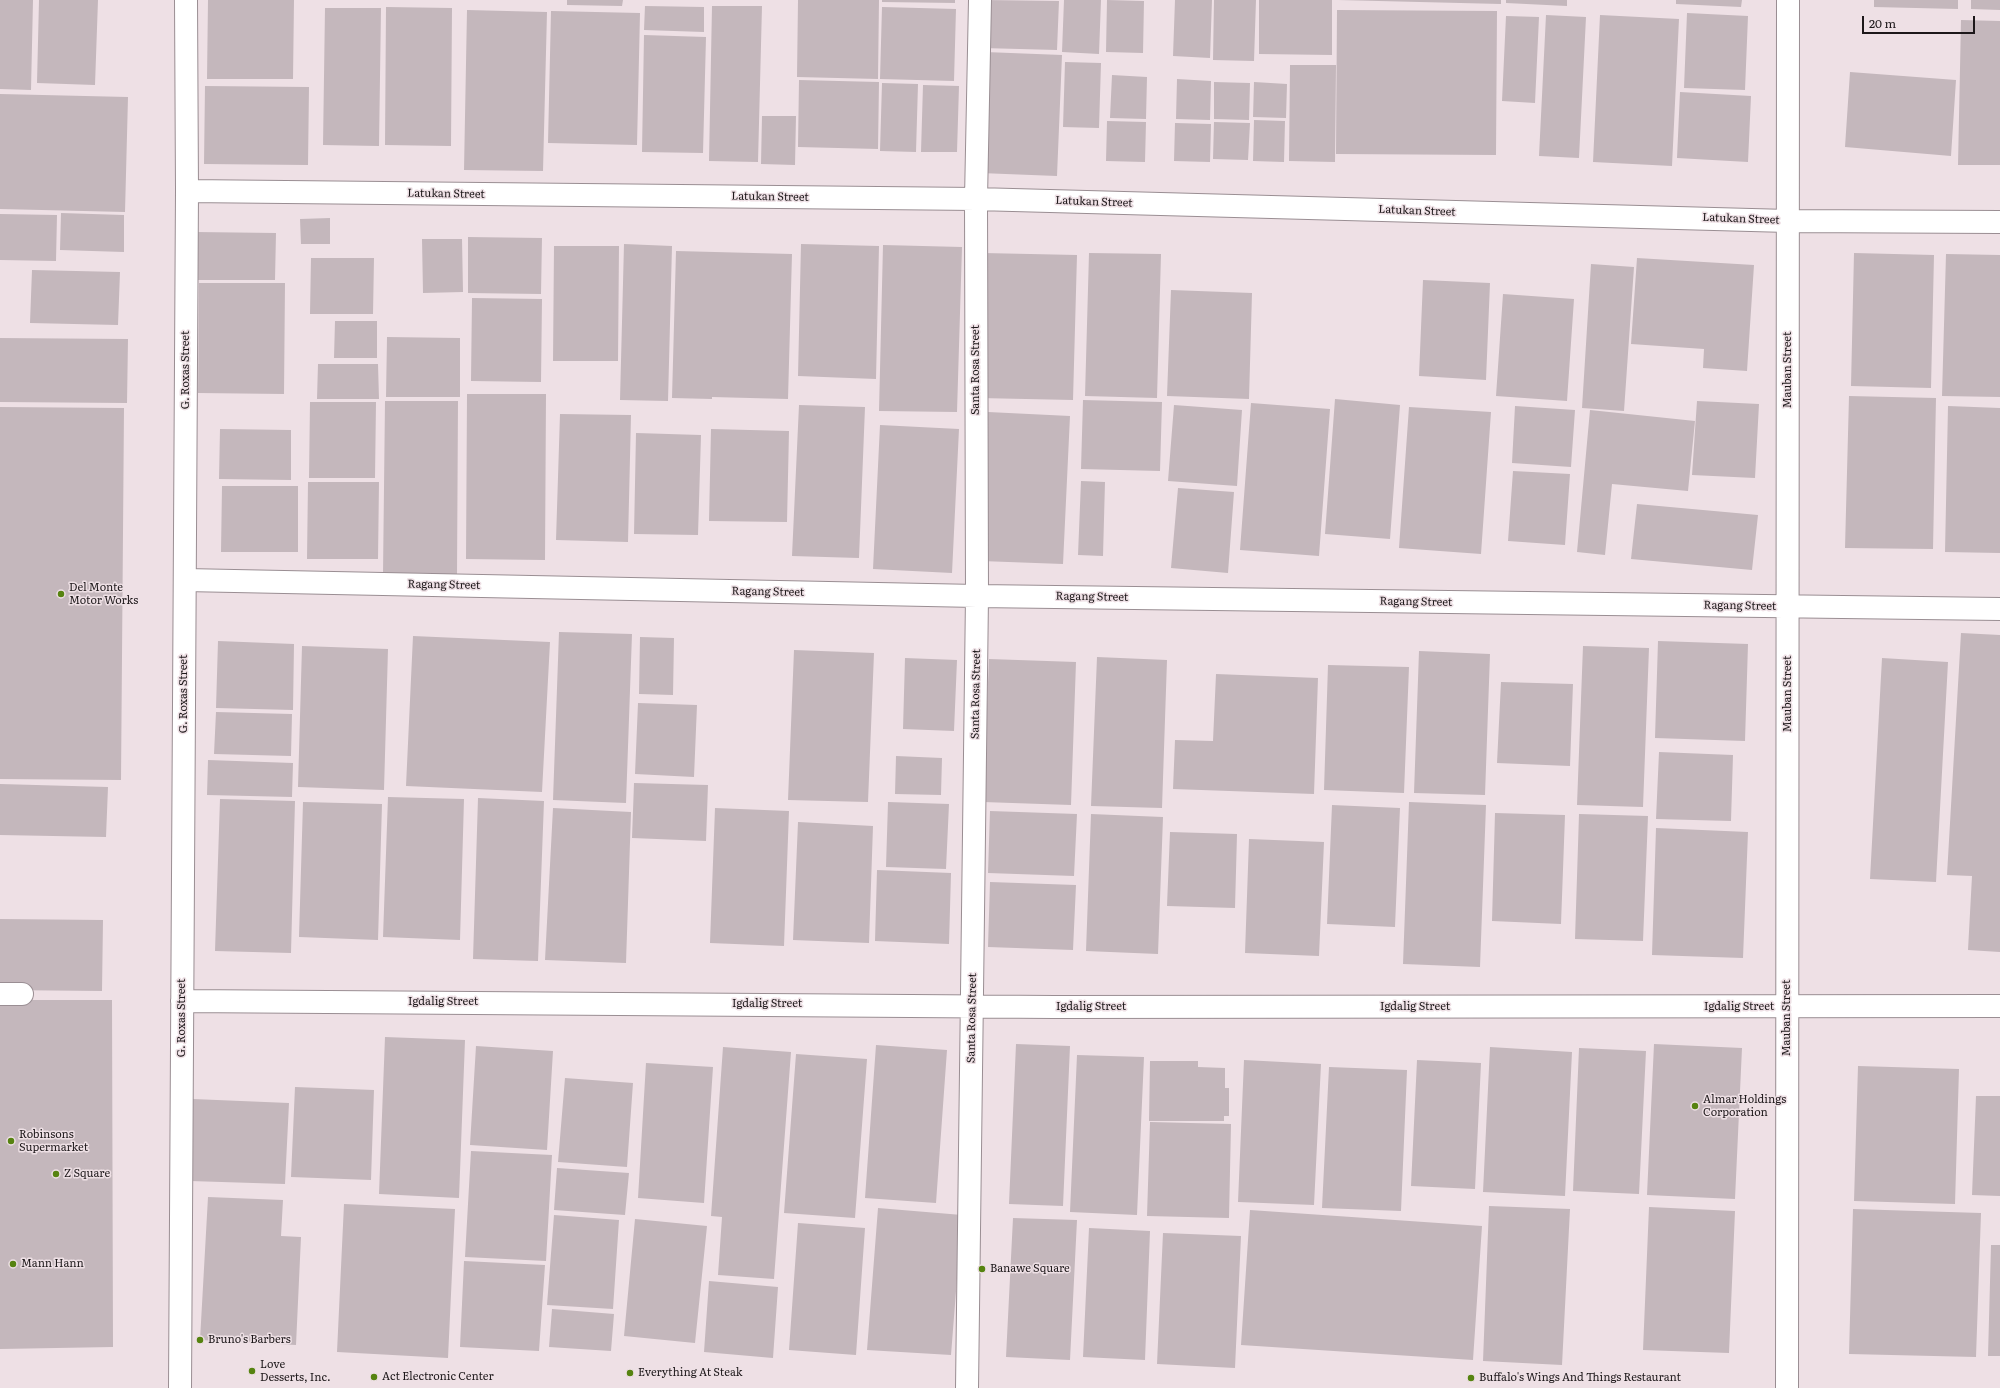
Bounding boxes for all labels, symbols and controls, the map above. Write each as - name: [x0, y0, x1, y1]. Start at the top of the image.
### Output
- scale bar: [1864, 8, 1977, 34]
- text: 20 m: [1869, 14, 1896, 32]
- street label: Latukan Street: [407, 187, 485, 201]
- street label: Latukan Street: [731, 190, 809, 204]
- street label: Latukan Street: [1055, 194, 1133, 210]
- street label: Latukan Street: [1378, 203, 1456, 219]
- street label: Latukan Street: [1702, 211, 1780, 227]
- street label: Santa Rosa Street: [969, 325, 983, 415]
- street label: G. Roxas Street: [179, 331, 193, 409]
- street label: Mauban Street: [1781, 332, 1795, 408]
- street label: Ragang Street: [408, 578, 480, 592]
- place label: Del Monte Motor Works: [69, 581, 138, 607]
- street label: Ragang Street: [732, 585, 804, 599]
- marker: Del Monte Motor Works: [56, 589, 66, 599]
- street label: Ragang Street: [1056, 590, 1128, 604]
- street label: Ragang Street: [1380, 595, 1452, 609]
- street label: Ragang Street: [1704, 599, 1776, 613]
- street label: Santa Rosa Street: [969, 649, 983, 739]
- street label: G. Roxas Street: [177, 655, 191, 733]
- street label: Mauban Street: [1781, 656, 1795, 732]
- street label: Santa Rosa Street: [965, 973, 979, 1063]
- street label: G. Roxas Street: [175, 979, 189, 1057]
- street label: Mauban Street: [1780, 980, 1794, 1056]
- street label: Igdalig Street: [408, 995, 478, 1009]
- street label: Igdalig Street: [732, 997, 802, 1011]
- street label: Igdalig Street: [1056, 1000, 1126, 1014]
- street label: Igdalig Street: [1380, 1000, 1450, 1014]
- street label: Igdalig Street: [1704, 1000, 1774, 1014]
- place label: Almar Holdings Corporation: [1703, 1093, 1786, 1119]
- marker: Almar Holdings Corporation: [1690, 1101, 1700, 1111]
- place label: Robinsons Supermarket: [19, 1128, 88, 1154]
- marker: Robinsons Supermarket: [6, 1136, 16, 1146]
- place label: Z Square: [64, 1167, 110, 1181]
- marker: Z Square: [51, 1169, 61, 1179]
- place label: Mann Hann: [21, 1257, 84, 1271]
- marker: Mann Hann: [8, 1259, 18, 1269]
- place label: Banawe Square: [990, 1262, 1070, 1276]
- marker: Banawe Square: [977, 1264, 987, 1274]
- place label: Bruno's Barbers: [208, 1333, 291, 1347]
- marker: Bruno's Barbers: [195, 1335, 205, 1345]
- place label: Love Desserts, Inc.: [260, 1358, 331, 1384]
- marker: Love Desserts, Inc.: [247, 1366, 257, 1376]
- place label: Everything At Steak: [638, 1366, 743, 1380]
- marker: Everything At Steak: [625, 1368, 635, 1378]
- place label: Act Electronic Center: [382, 1370, 494, 1384]
- place label: Buffalo's Wings And Things Restaurant: [1479, 1371, 1681, 1385]
- marker: Act Electronic Center: [369, 1372, 379, 1382]
- marker: Buffalo's Wings And Things Restaurant: [1466, 1373, 1476, 1383]

